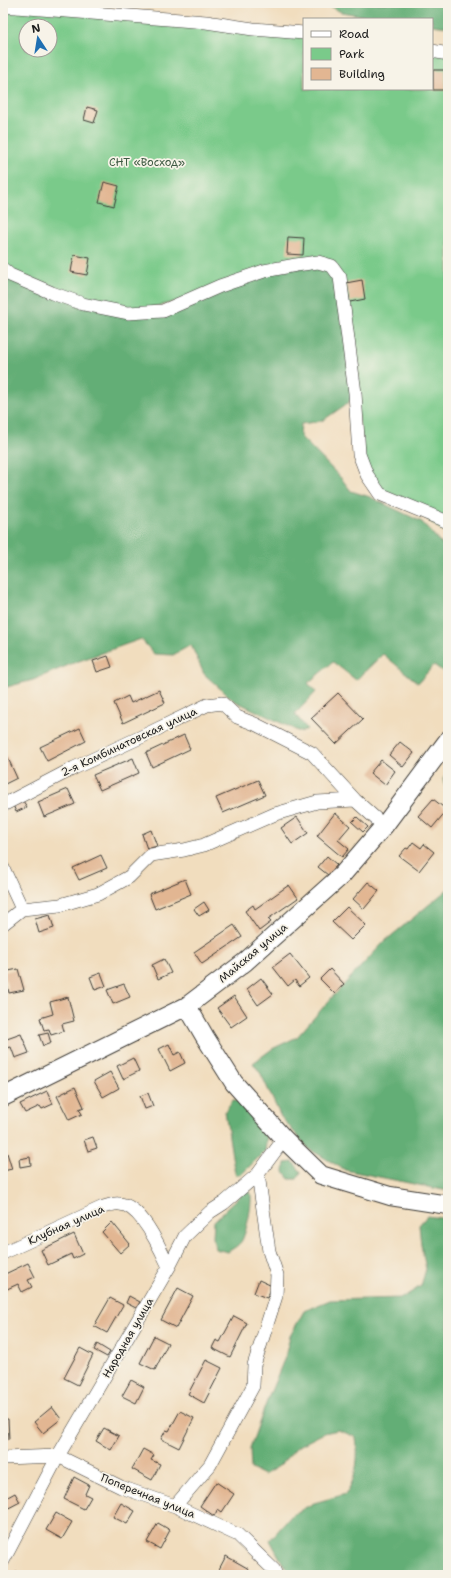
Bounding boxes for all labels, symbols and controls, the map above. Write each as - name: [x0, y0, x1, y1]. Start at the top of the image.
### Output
- north arrow: [18, 18, 58, 58]
- legend: [303, 18, 433, 90]
- text: N: [30, 20, 42, 37]
- text: Road: [339, 26, 370, 42]
- text: Park: [339, 46, 365, 62]
- text: Building: [339, 66, 385, 82]
- park label: СНТ «Восход»: [109, 155, 185, 170]
- street label: 2-я Комбинатовская улица: [59, 704, 200, 780]
- street label: Майская улица: [215, 920, 291, 986]
- street label: Клубная улица: [25, 1201, 107, 1249]
- street label: Народная улица: [99, 1295, 157, 1381]
- street label: Поперечная улица: [99, 1470, 198, 1522]

